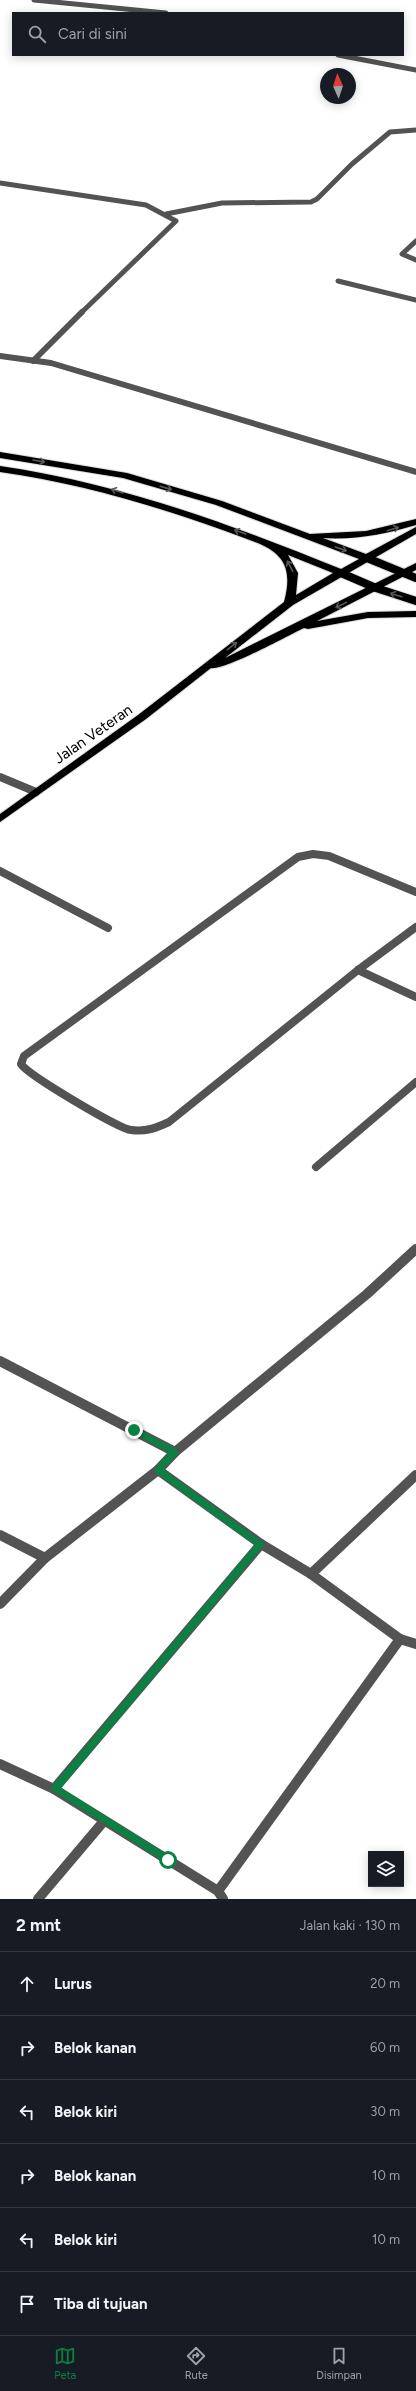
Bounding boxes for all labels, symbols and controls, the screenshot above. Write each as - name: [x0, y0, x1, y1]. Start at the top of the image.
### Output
- search box: [12, 12, 404, 56]
- icon: search: [26, 23, 48, 45]
- text: Cari di sini: [58, 25, 127, 43]
- north arrow: [320, 68, 356, 104]
- one-way arrow: [32, 457, 45, 465]
- one-way arrow: [159, 485, 172, 492]
- one-way arrow: [110, 487, 123, 494]
- one-way arrow: [387, 525, 400, 532]
- one-way arrow: [234, 528, 246, 536]
- one-way arrow: [334, 546, 347, 553]
- one-way arrow: [286, 560, 294, 572]
- one-way arrow: [390, 591, 403, 598]
- one-way arrow: [335, 602, 347, 609]
- one-way arrow: [227, 642, 238, 651]
- street label: Jalan Veteran: [50, 700, 136, 768]
- route end: [125, 1421, 143, 1439]
- route start: [159, 1851, 177, 1869]
- map controls: [368, 1851, 404, 1887]
- button: layers: [368, 1851, 404, 1887]
- text: 2 mnt: [16, 1915, 61, 1935]
- text: Jalan kaki · 130 m: [300, 1918, 400, 1933]
- icon: ahead: [16, 1973, 38, 1995]
- text: Lurus: [54, 1975, 92, 1993]
- text: 20 m: [370, 1976, 400, 1991]
- icon: right: [16, 2037, 38, 2059]
- text: Belok kanan: [54, 2039, 136, 2057]
- text: 60 m: [370, 2040, 400, 2055]
- icon: left: [16, 2101, 38, 2123]
- text: Belok kiri: [54, 2103, 117, 2121]
- text: 30 m: [370, 2104, 400, 2119]
- icon: right: [16, 2165, 38, 2187]
- text: Belok kanan: [54, 2167, 136, 2185]
- text: 10 m: [372, 2168, 400, 2183]
- icon: left: [16, 2229, 38, 2251]
- text: Belok kiri: [54, 2231, 117, 2249]
- text: 10 m: [372, 2232, 400, 2247]
- icon: arrive: [16, 2293, 38, 2315]
- text: Tiba di tujuan: [54, 2295, 148, 2313]
- tab: Peta: [54, 2345, 76, 2382]
- tab: Rute: [185, 2345, 208, 2382]
- tab: Disimpan: [316, 2345, 362, 2382]

